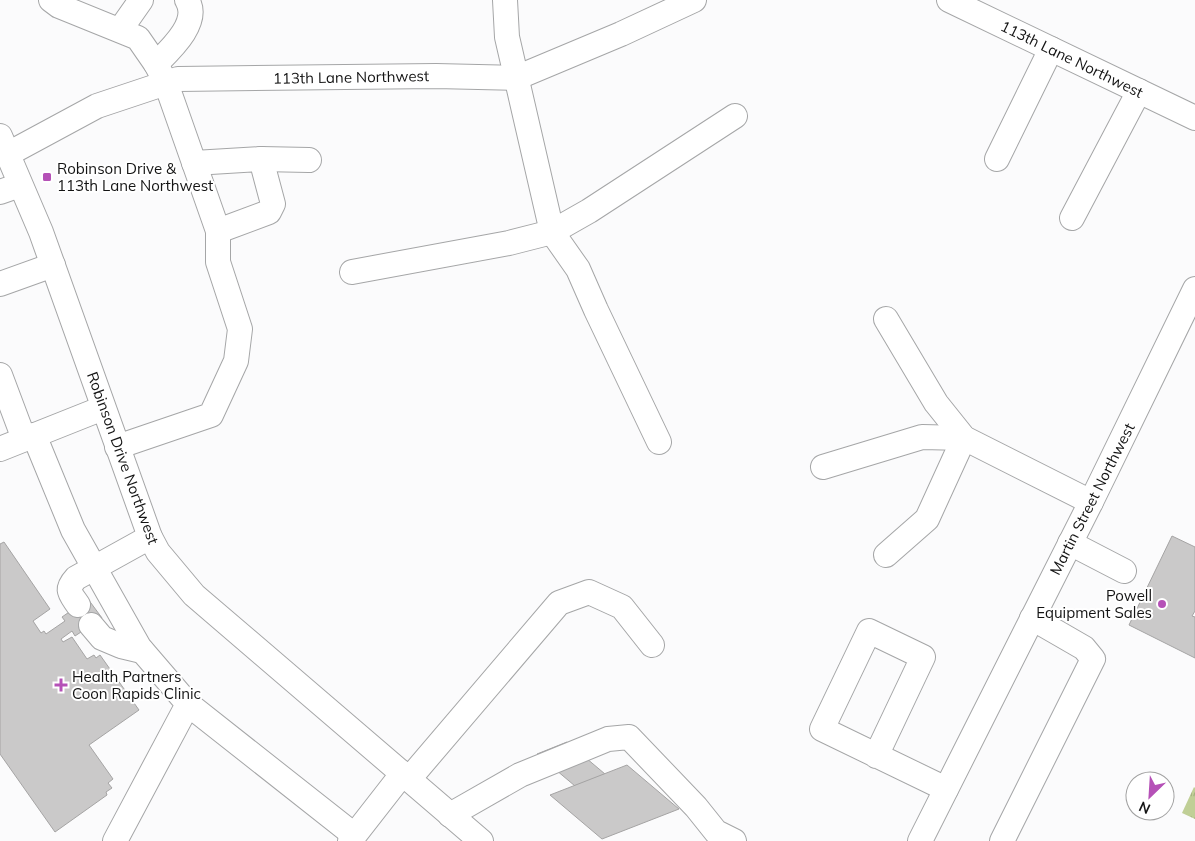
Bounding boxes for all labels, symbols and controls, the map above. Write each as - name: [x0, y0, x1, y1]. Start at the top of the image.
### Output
- street label: 113th Lane Northwest: [998, 16, 1146, 102]
- street label: 113th Lane Northwest: [273, 66, 429, 88]
- place label: Robinson Drive & 113th Lane Northwest: [57, 159, 213, 195]
- marker: Robinson Drive & 113th Lane Northwest: [41, 171, 53, 183]
- street label: Robinson Drive Northwest: [83, 369, 163, 547]
- street label: Martin Street Northwest: [1045, 420, 1139, 578]
- place label: Powell Equipment Sales: [1036, 586, 1152, 622]
- marker: Powell Equipment Sales: [1156, 598, 1168, 610]
- place label: Health Partners Coon Rapids Clinic: [72, 667, 201, 703]
- marker: Health Partners Coon Rapids Clinic: [54, 678, 68, 692]
- north arrow: [1125, 771, 1175, 821]
- text: N: [1136, 797, 1153, 818]

